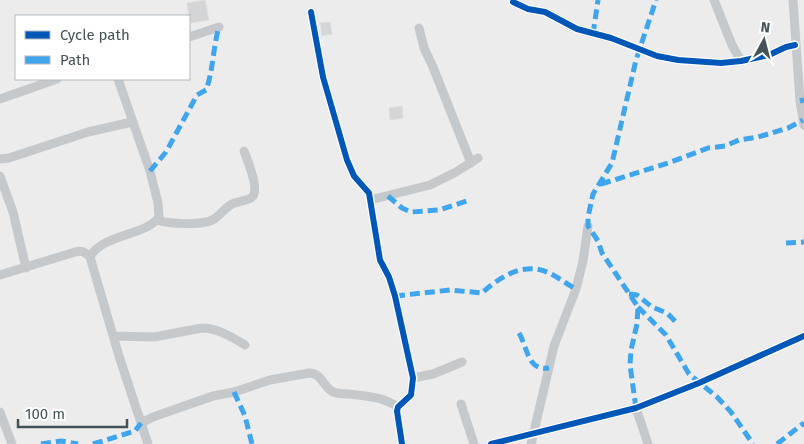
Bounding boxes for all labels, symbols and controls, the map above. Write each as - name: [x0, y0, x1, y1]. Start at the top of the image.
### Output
- legend: [15, 15, 190, 80]
- north arrow: [739, 15, 789, 65]
- text: N: [760, 19, 771, 37]
- text: Cycle path: [60, 26, 130, 44]
- text: Path: [60, 51, 90, 69]
- scale bar: [18, 396, 126, 428]
- text: 100 m: [25, 405, 65, 423]

